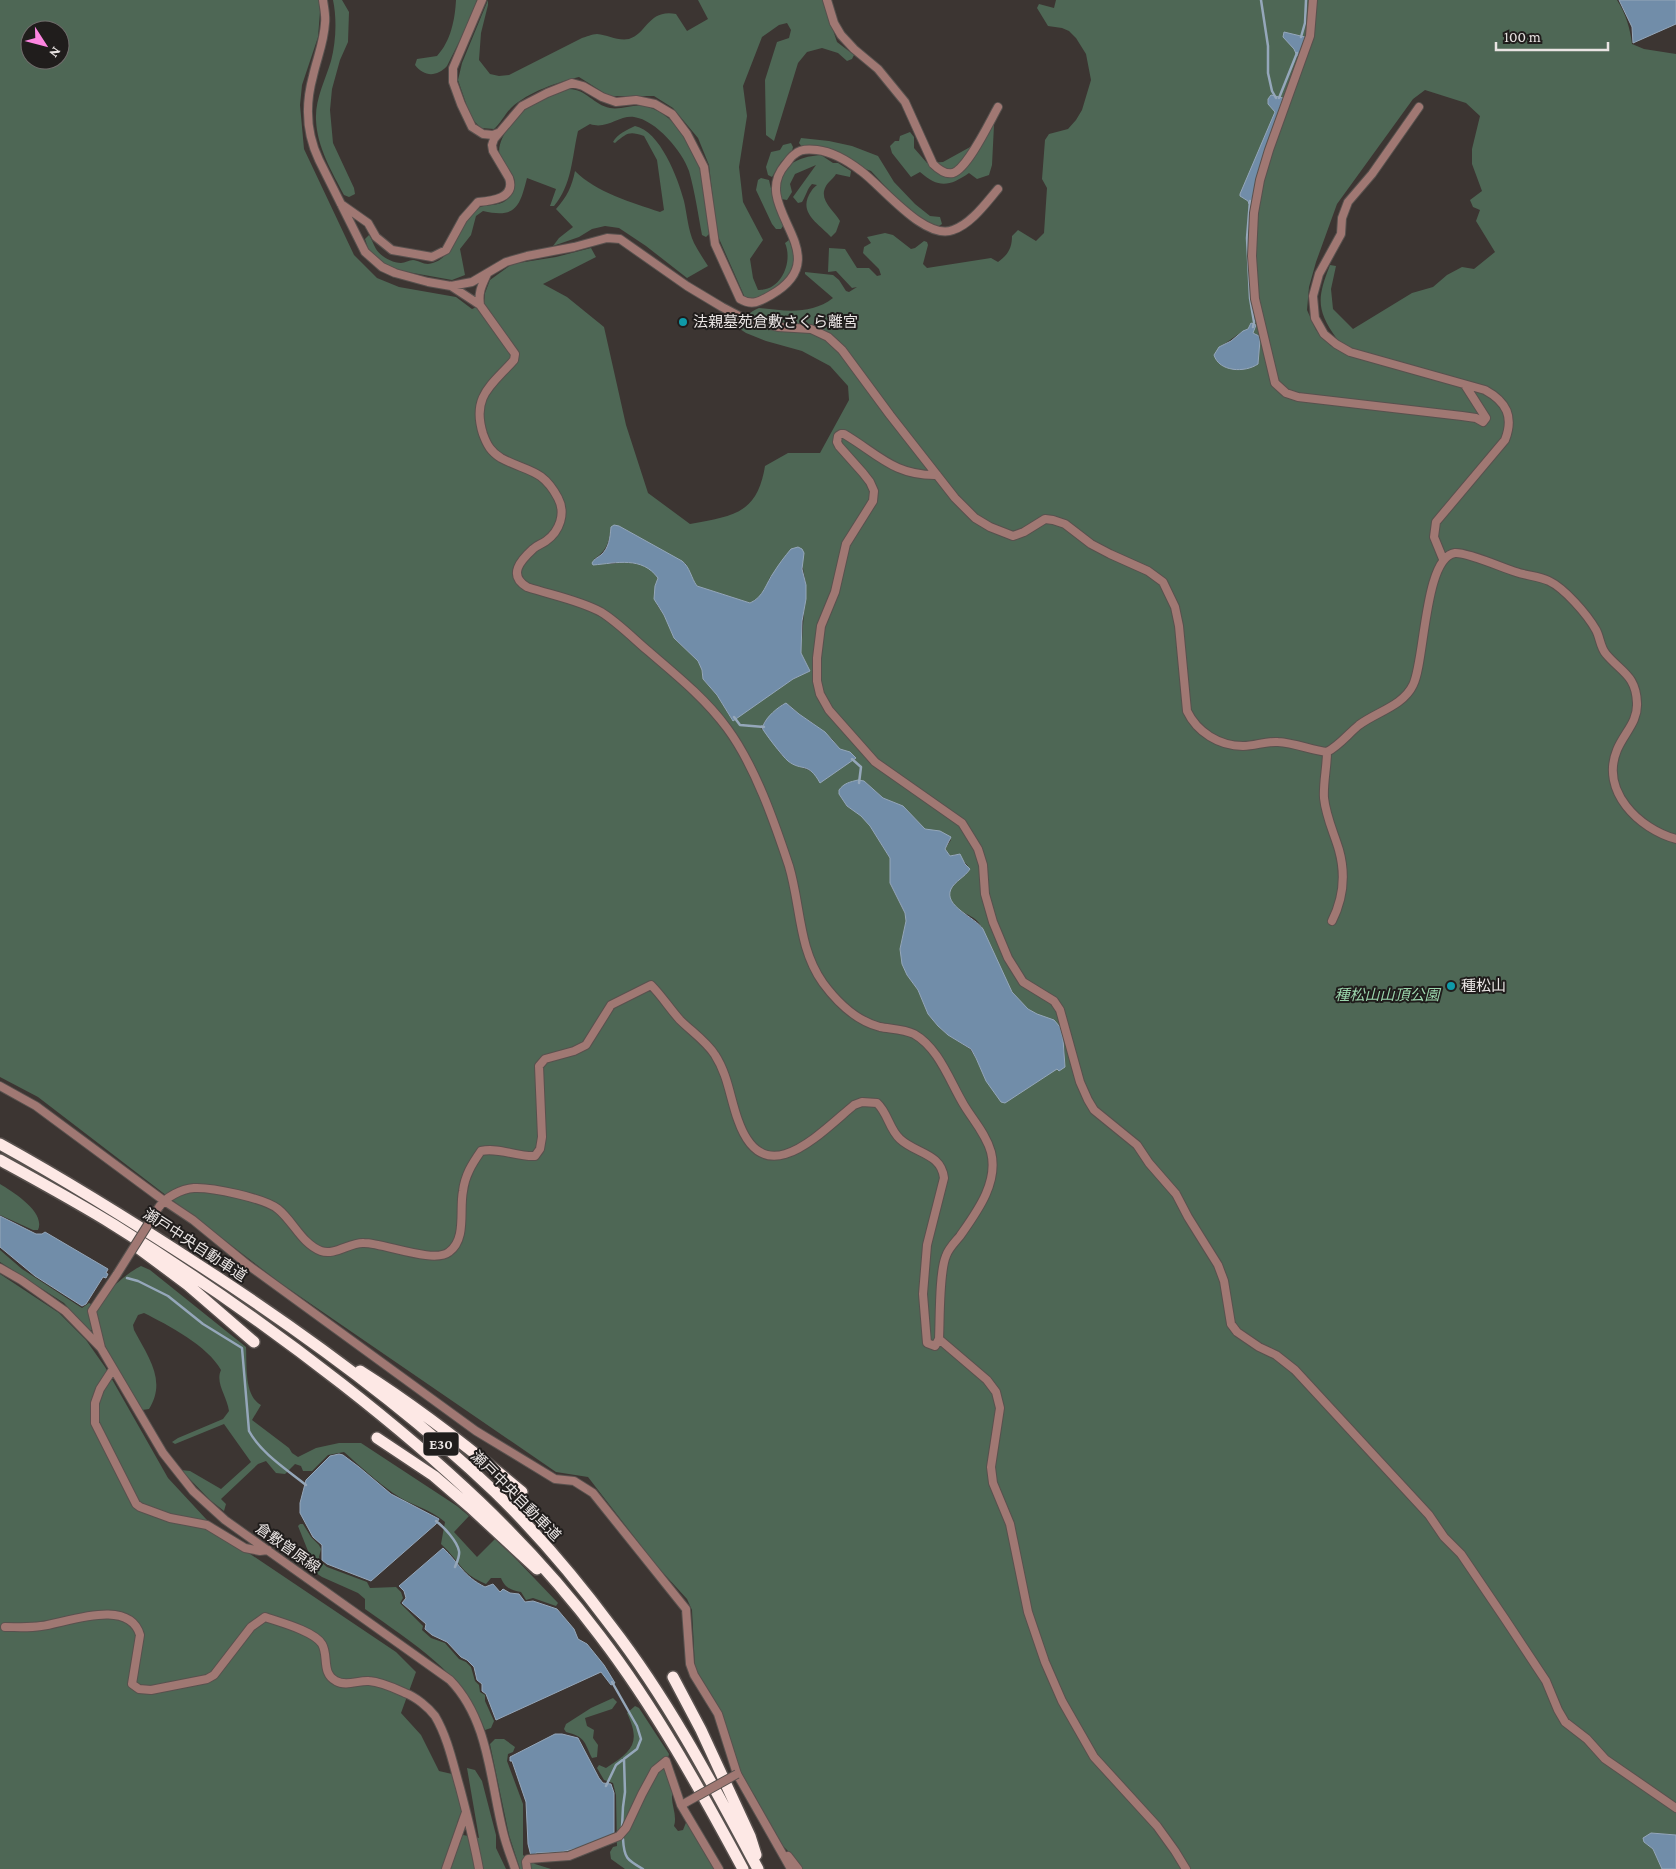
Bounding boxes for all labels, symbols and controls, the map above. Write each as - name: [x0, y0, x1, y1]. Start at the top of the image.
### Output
- north arrow: [20, 20, 70, 70]
- scale bar: [1496, 20, 1608, 52]
- text: 100 m: [1504, 29, 1541, 45]
- text: N: [46, 44, 65, 62]
- place label: 法親墓苑倉敷さくら離宮: [693, 313, 858, 330]
- marker: 法親墓苑倉敷さくら離宮: [677, 316, 689, 328]
- place label: 種松山: [1461, 978, 1506, 994]
- marker: 種松山: [1445, 980, 1457, 992]
- park label: 種松山山頂公園: [1334, 987, 1441, 1003]
- street label: 瀬戸中央自動車道: [140, 1206, 250, 1284]
- road number: E30: [424, 1432, 458, 1456]
- street label: 瀬戸中央自動車道: [468, 1448, 564, 1544]
- street label: 倉敷曽原線: [253, 1519, 324, 1576]

